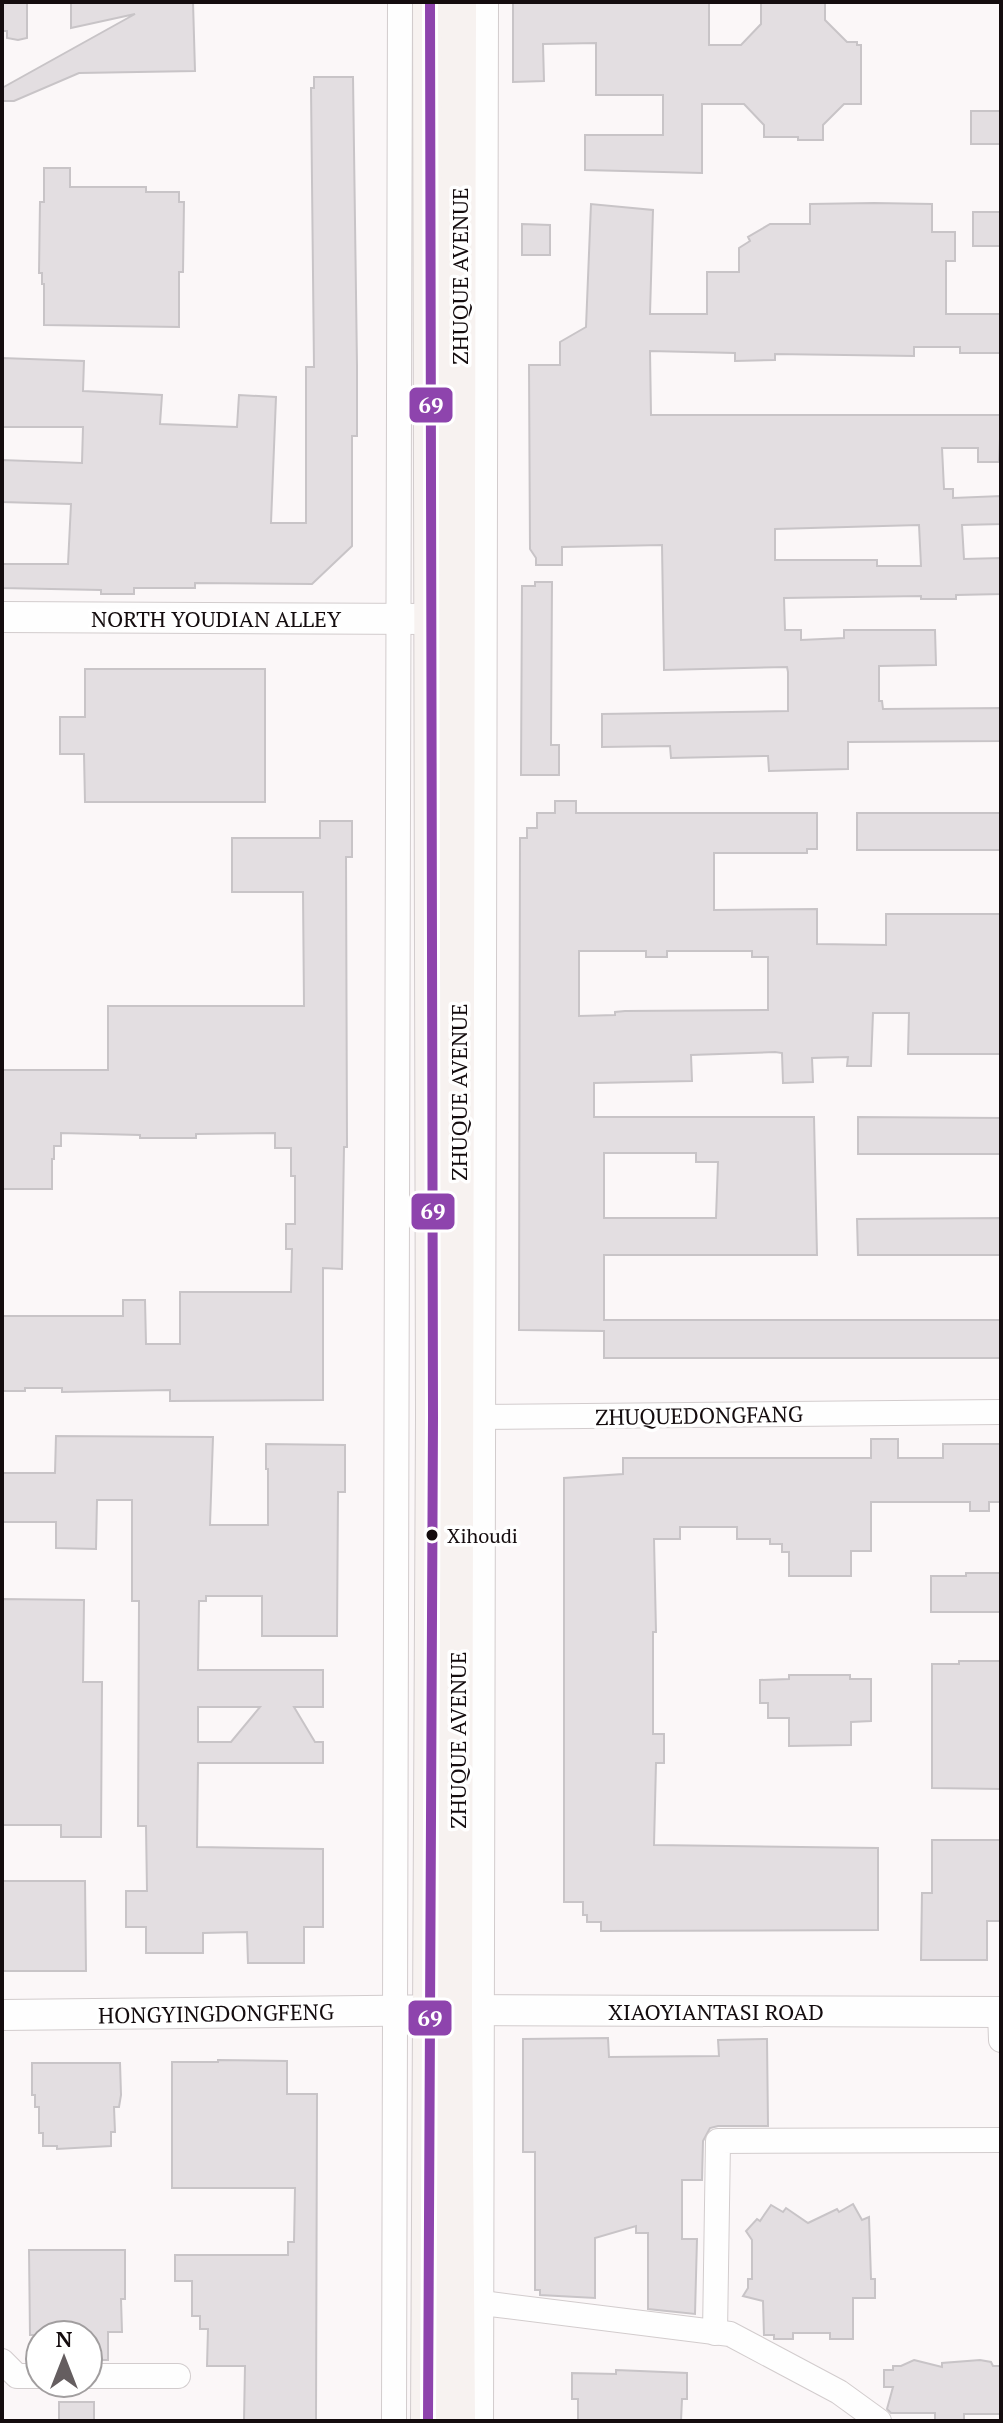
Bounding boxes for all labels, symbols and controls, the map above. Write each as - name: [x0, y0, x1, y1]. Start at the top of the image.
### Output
- street label: ZHUQUE AVENUE: [445, 187, 474, 365]
- line badge: 69: [408, 386, 454, 424]
- text: 69: [419, 390, 443, 419]
- street label: NORTH YOUDIAN ALLEY: [91, 604, 342, 633]
- street label: ZHUQUE AVENUE: [444, 1003, 473, 1181]
- line badge: 69: [410, 1192, 456, 1231]
- text: 69: [421, 1196, 445, 1225]
- street label: ZHUQUEDONGFANG: [595, 1399, 803, 1431]
- place label: Xihoudi: [447, 1522, 518, 1549]
- marker: Xihoudi: [424, 1527, 440, 1543]
- street label: ZHUQUE AVENUE: [443, 1651, 472, 1829]
- street label: HONGYINGDONGFENG: [98, 1996, 334, 2030]
- street label: XIAOYIANTASI ROAD: [608, 1997, 824, 2026]
- line badge: 69: [407, 1999, 453, 2037]
- text: 69: [418, 2003, 442, 2032]
- north arrow: [24, 2319, 104, 2399]
- text: N: [56, 2324, 73, 2353]

